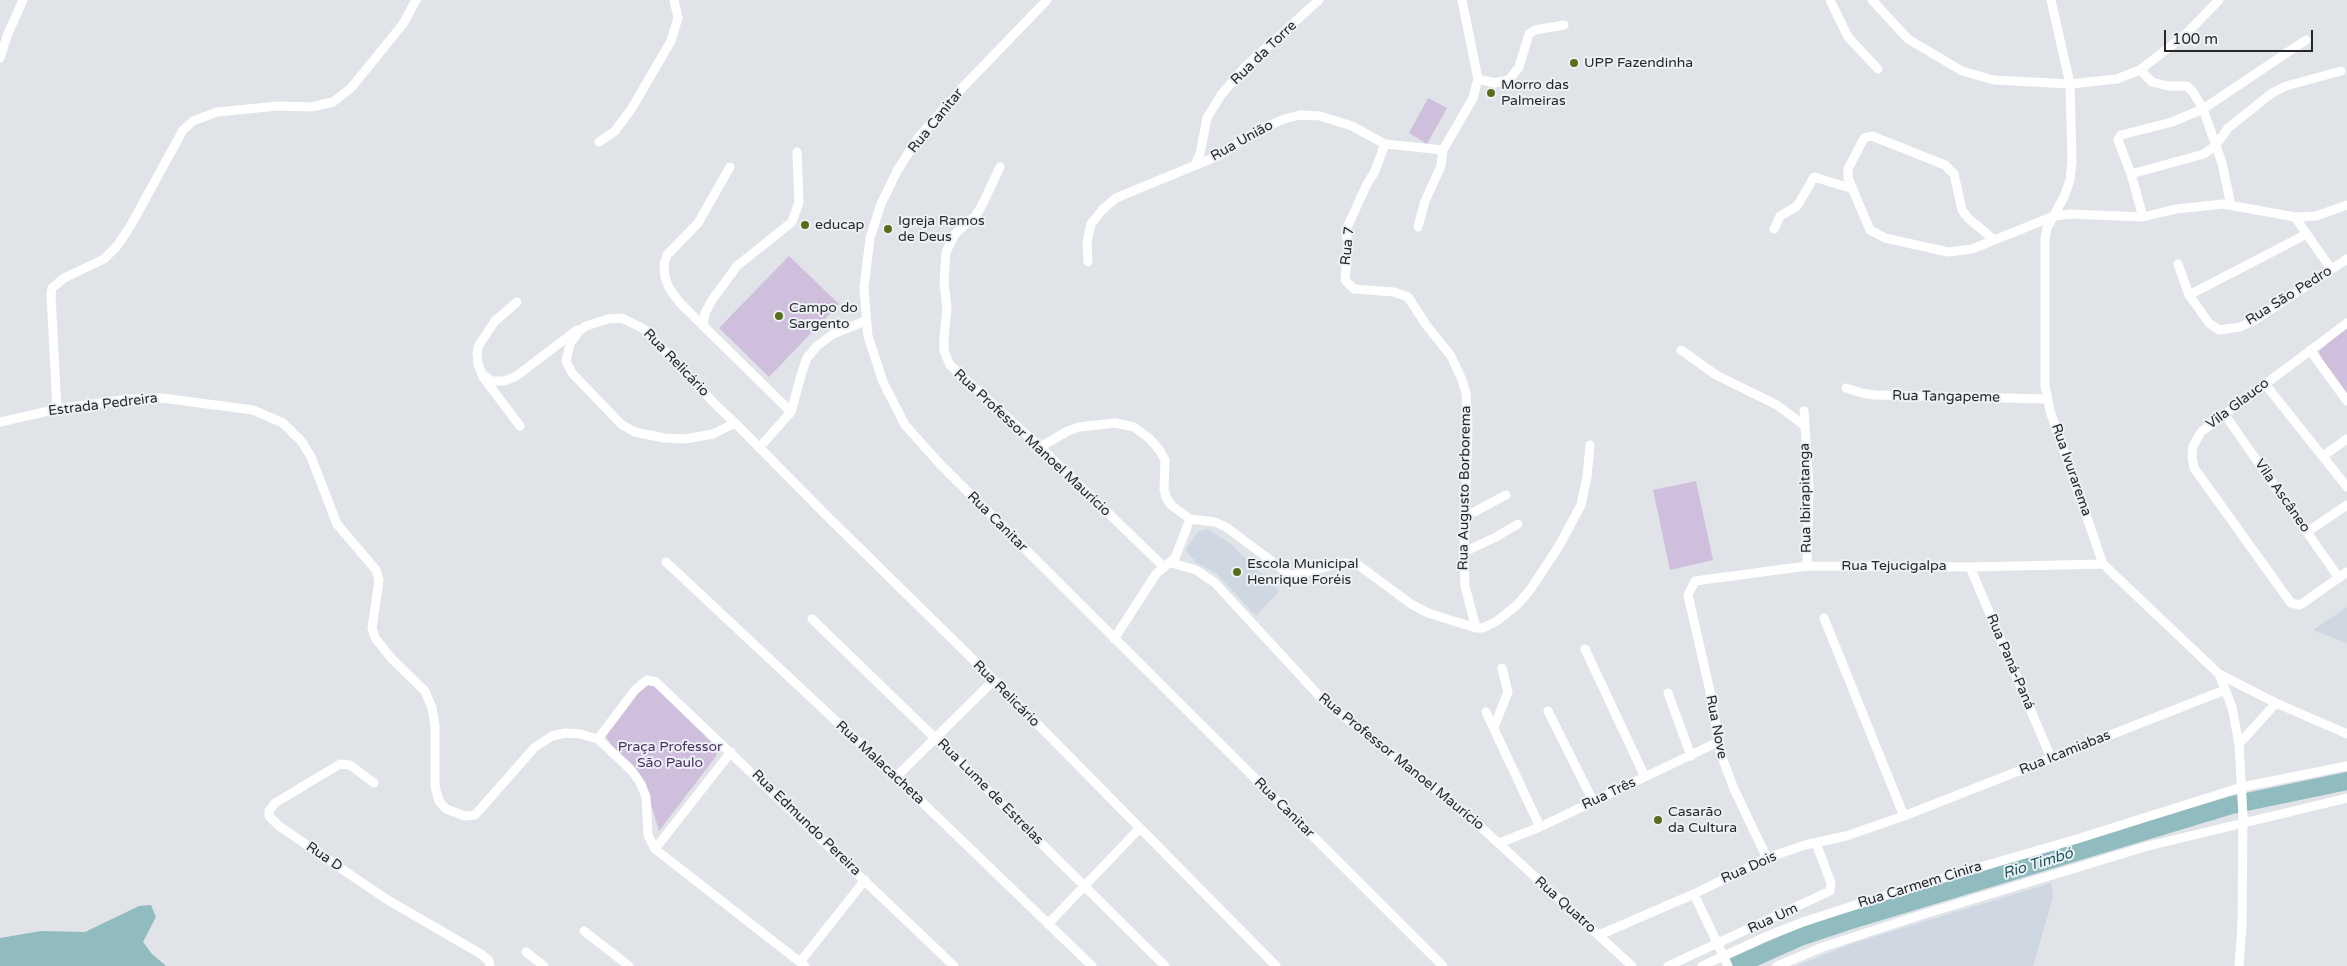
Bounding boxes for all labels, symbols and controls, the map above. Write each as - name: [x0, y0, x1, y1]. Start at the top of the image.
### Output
- street label: Rua da Torre: [1228, 17, 1300, 89]
- scale bar: [2167, 20, 2316, 52]
- text: 100 m: [2172, 30, 2218, 48]
- place label: UPP Fazendinha: [1584, 55, 1693, 71]
- marker: UPP Fazendinha: [1568, 57, 1580, 69]
- place label: Morro das Palmeiras: [1501, 77, 1569, 110]
- street label: Rua Canitar: [905, 85, 967, 157]
- marker: Morro das Palmeiras: [1485, 87, 1497, 99]
- street label: Rua União: [1208, 117, 1276, 165]
- place label: Igreja Ramos de Deus: [898, 213, 985, 246]
- place label: educap: [815, 217, 864, 233]
- marker: educap: [799, 219, 811, 231]
- marker: Igreja Ramos de Deus: [882, 223, 894, 235]
- street label: Rua 7: [1338, 226, 1358, 266]
- street label: Rua São Pedro: [2243, 263, 2335, 329]
- place label: Campo do Sargento: [789, 300, 858, 332]
- marker: Campo do Sargento: [773, 310, 785, 322]
- street label: Rua Relicário: [640, 326, 712, 400]
- street label: Rua Professor Manoel Maurício: [950, 366, 1114, 520]
- street label: Vila Glauco: [2203, 375, 2273, 433]
- street label: Rua Tangapeme: [1892, 388, 2000, 406]
- street label: Estrada Pedreira: [47, 390, 159, 420]
- street label: Rua Augusto Borborema: [1455, 405, 1475, 571]
- street label: Rua Ivurarema: [2047, 421, 2095, 519]
- street label: Rua Ibirapitanga: [1797, 443, 1815, 553]
- street label: Vila Ascâneo: [2251, 456, 2313, 536]
- street label: Rua Canitar: [963, 488, 1031, 556]
- place label: Escola Municipal Henrique Foréis: [1247, 556, 1358, 588]
- street label: Rua Tejucigalpa: [1841, 558, 1947, 574]
- marker: Escola Municipal Henrique Foréis: [1231, 566, 1243, 578]
- street label: Rua Paná-Paná: [1982, 612, 2038, 712]
- street label: Rua Relicário: [969, 657, 1043, 731]
- street label: Rua Professor Manoel Maurício: [1315, 690, 1487, 834]
- street label: Rua Nove: [1702, 694, 1730, 760]
- street label: Rua Malacacheta: [832, 718, 928, 808]
- street label: Rua Icamiabas: [2017, 727, 2113, 779]
- street label: Rua Lume de Estrelas: [933, 735, 1047, 849]
- park label: Praça Professor São Paulo: [618, 739, 722, 772]
- street label: Rua Edmundo Pereira: [748, 766, 864, 880]
- street label: Rua Canitar: [1250, 774, 1318, 842]
- street label: Rua Três: [1579, 774, 1639, 814]
- place label: Casarão da Cultura: [1668, 804, 1737, 836]
- marker: Casarão da Cultura: [1652, 814, 1664, 826]
- street label: Rua D: [303, 839, 345, 875]
- water label: Rio Timbó: [2001, 845, 2075, 883]
- street label: Rua Dois: [1719, 848, 1779, 888]
- street label: Rua Carmem Cinira: [1856, 858, 1984, 912]
- street label: Rua Quatro: [1531, 873, 1599, 937]
- street label: Rua Um: [1745, 900, 1801, 938]

